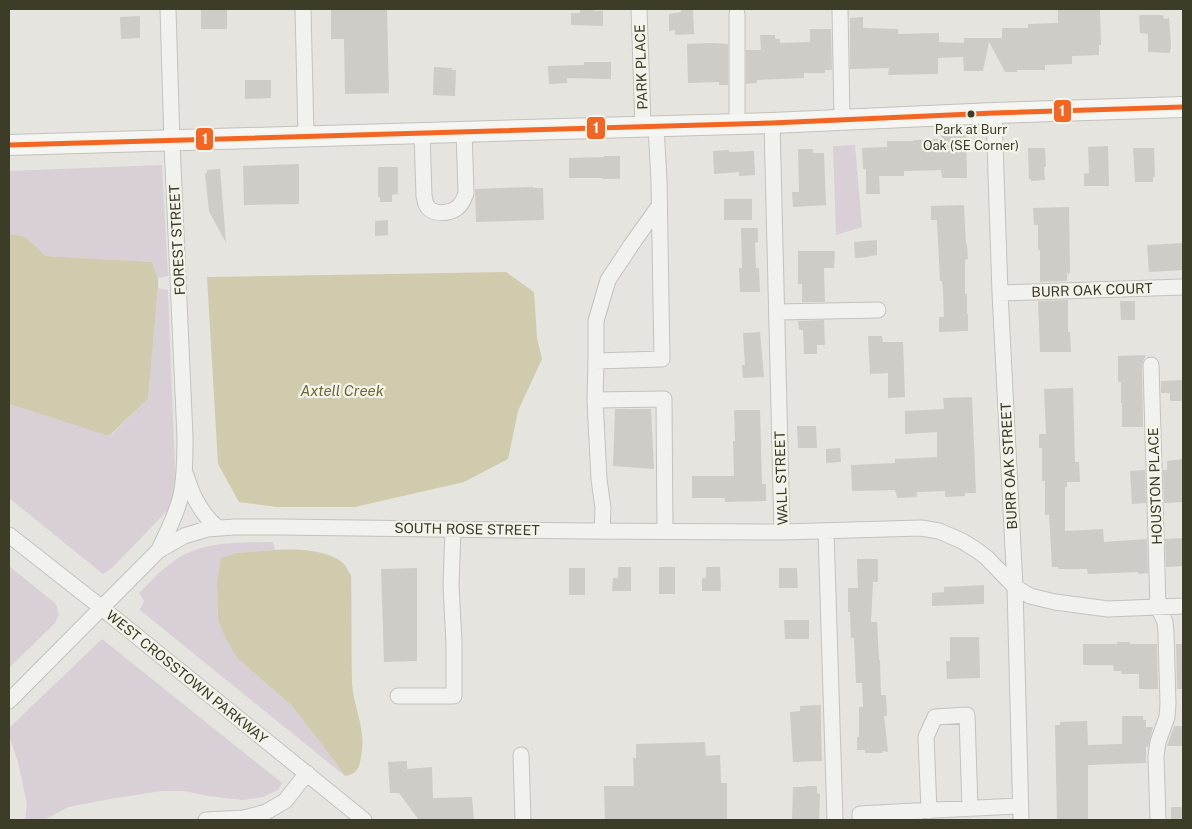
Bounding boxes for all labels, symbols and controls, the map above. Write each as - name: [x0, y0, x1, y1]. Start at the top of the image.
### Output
- street label: PARK PLACE: [632, 24, 650, 110]
- line badge: 1: [1053, 99, 1072, 123]
- text: 1: [1059, 103, 1065, 119]
- marker: Park at Burr Oak (SE Corner): [966, 109, 976, 119]
- line badge: 1: [586, 116, 606, 140]
- text: 1: [593, 120, 599, 136]
- place label: Park at Burr Oak (SE Corner): [923, 122, 1019, 153]
- line badge: 1: [195, 127, 214, 151]
- text: 1: [202, 131, 208, 147]
- street label: FOREST STREET: [166, 184, 188, 296]
- street label: BURR OAK COURT: [1031, 280, 1153, 300]
- water label: Axtell Creek: [300, 382, 385, 399]
- street label: BURR OAK STREET: [998, 402, 1020, 530]
- street label: HOUSTON PLACE: [1145, 427, 1165, 545]
- street label: WALL STREET: [771, 431, 791, 525]
- street label: SOUTH ROSE STREET: [394, 520, 540, 538]
- street label: WEST CROSSTOWN PARKWAY: [103, 607, 271, 747]

